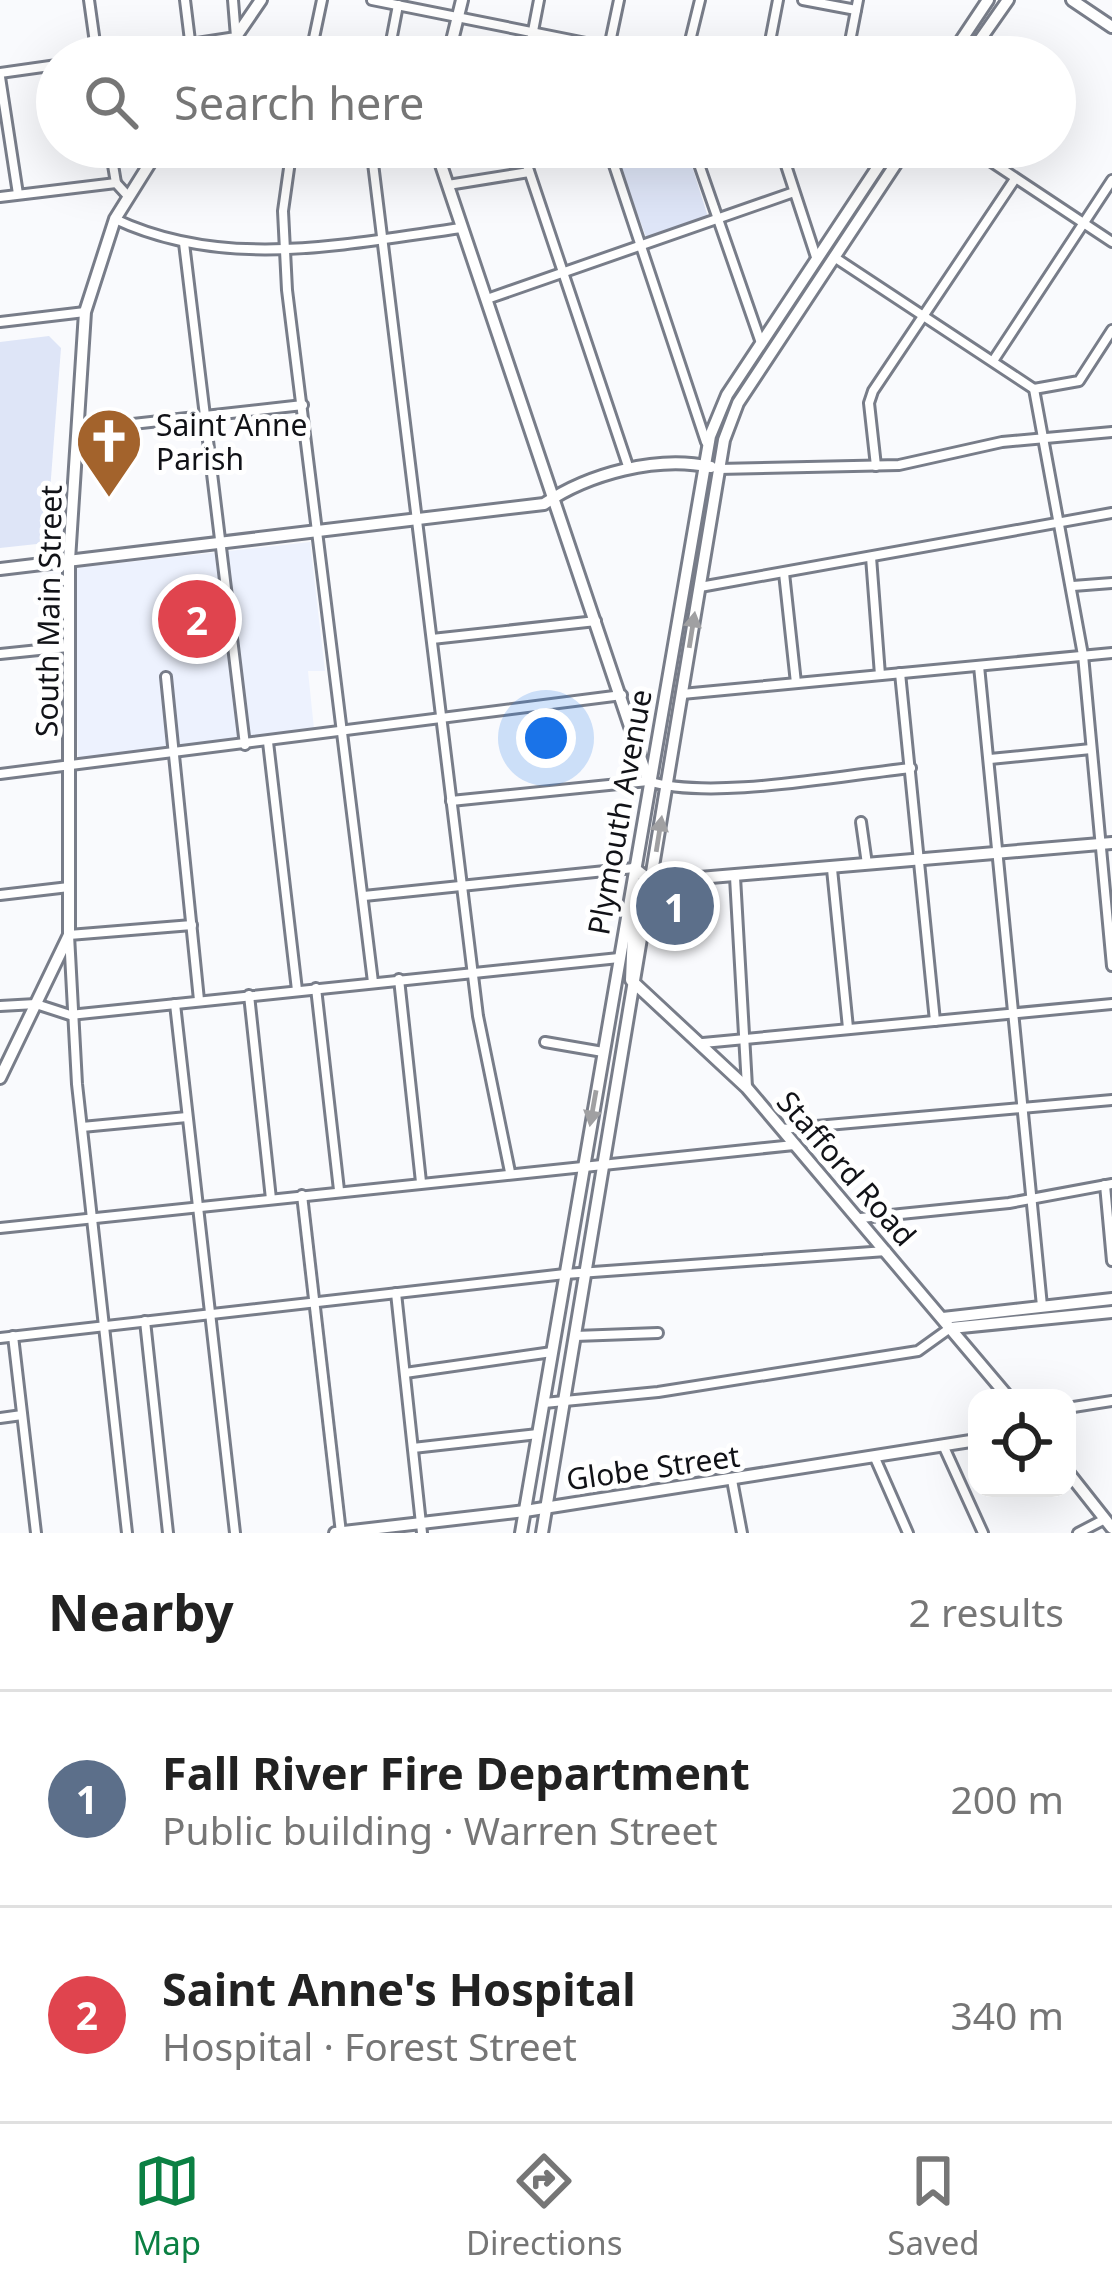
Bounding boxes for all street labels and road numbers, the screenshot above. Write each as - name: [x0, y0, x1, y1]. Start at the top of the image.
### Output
- street label: South Main Street: [25, 484, 71, 737]
- street label: Plymouth Avenue: [577, 686, 661, 938]
- street label: Stafford Road: [768, 1082, 926, 1254]
- street label: Globe Street: [564, 1435, 742, 1499]

